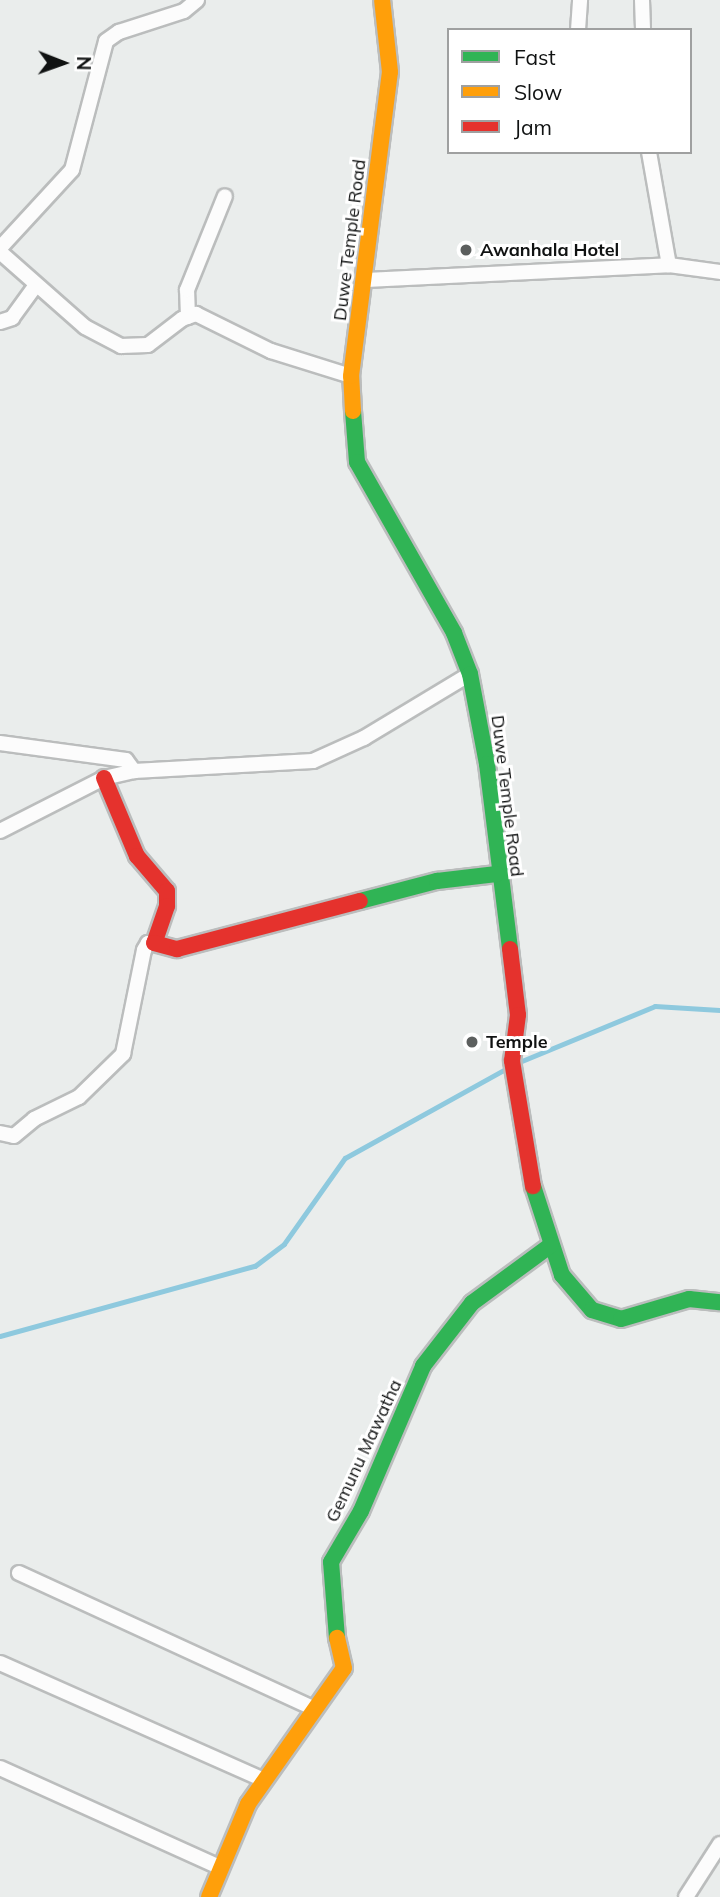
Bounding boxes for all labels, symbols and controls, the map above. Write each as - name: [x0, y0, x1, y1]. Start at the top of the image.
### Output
- north arrow: [28, 28, 98, 98]
- legend: [447, 28, 692, 154]
- text: Fast: [514, 44, 556, 70]
- text: N: [72, 56, 96, 71]
- text: Slow: [514, 79, 562, 105]
- text: Jam: [514, 114, 552, 140]
- street label: Duwe Temple Road: [329, 158, 371, 322]
- place label: Awanhala Hotel: [480, 239, 619, 261]
- marker: Awanhala Hotel: [458, 242, 474, 258]
- street label: Duwe Temple Road: [486, 714, 528, 878]
- place label: Temple: [486, 1031, 548, 1053]
- marker: Temple: [464, 1034, 480, 1050]
- street label: Gemunu Mawatha: [321, 1376, 407, 1526]

